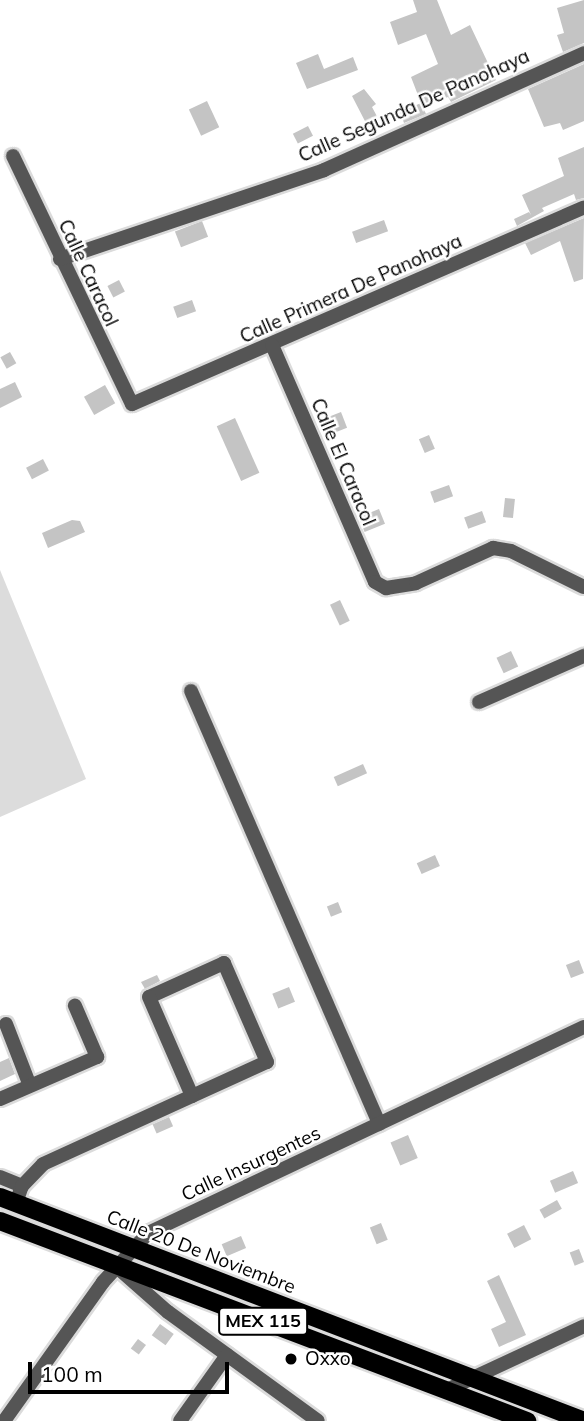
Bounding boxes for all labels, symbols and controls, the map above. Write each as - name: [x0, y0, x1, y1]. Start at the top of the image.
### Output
- street label: Calle Segunda De Panohaya: [295, 45, 533, 167]
- street label: Calle Caracol: [53, 216, 123, 330]
- street label: Calle Primera De Panohaya: [236, 230, 466, 348]
- street label: Calle El Caracol: [306, 395, 380, 529]
- street label: Calle Insurgentes: [178, 1122, 324, 1206]
- street label: Calle 20 De Noviembre: [103, 1205, 299, 1299]
- road number: MEX 115: [218, 1306, 308, 1336]
- scale bar: [32, 1348, 233, 1392]
- place label: Oxxo: [305, 1348, 351, 1370]
- marker: Oxxo: [283, 1351, 299, 1367]
- text: 100 m: [41, 1361, 103, 1387]

